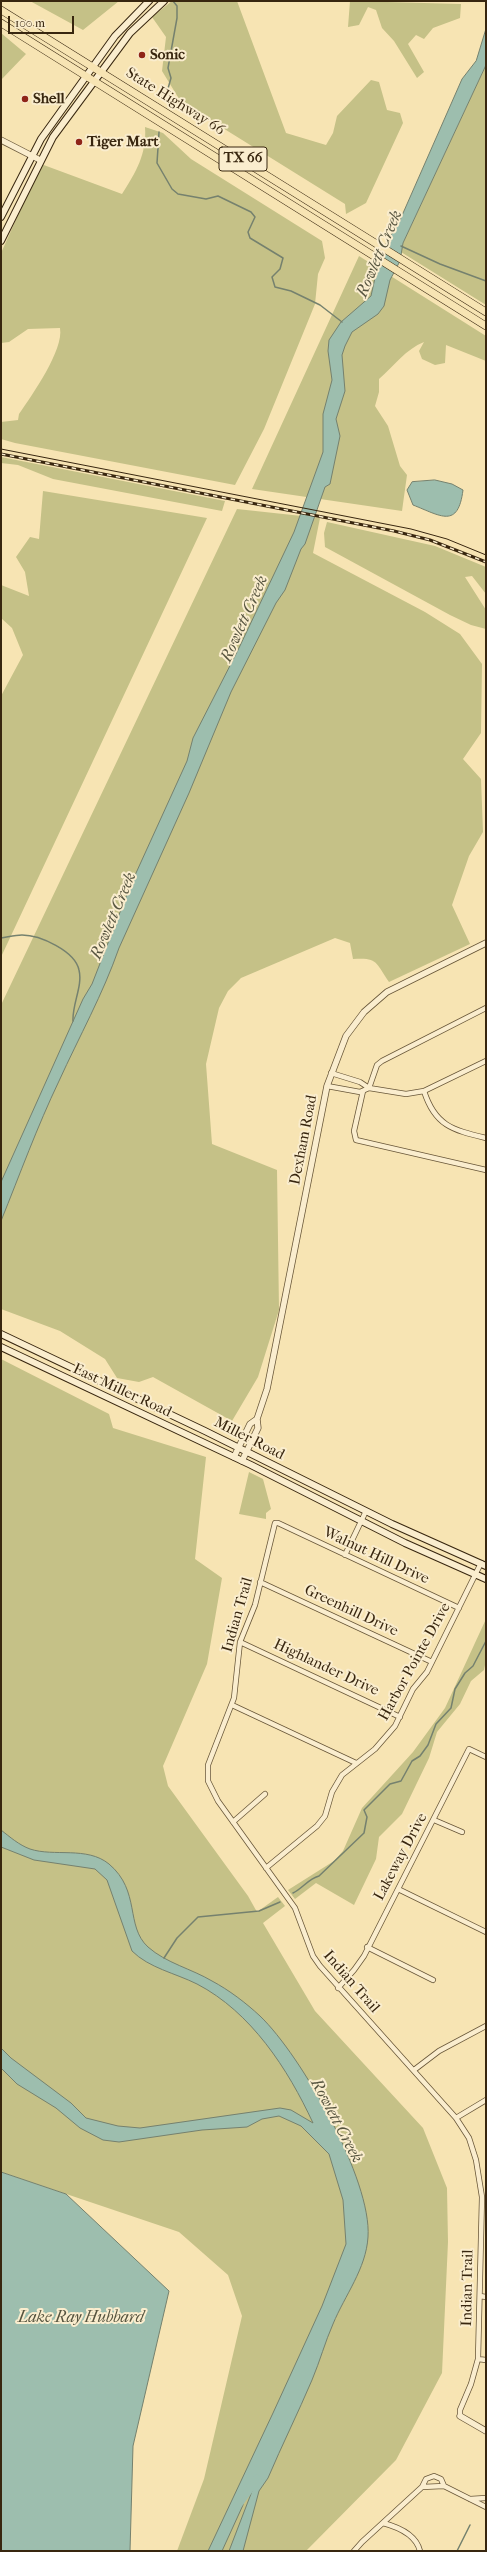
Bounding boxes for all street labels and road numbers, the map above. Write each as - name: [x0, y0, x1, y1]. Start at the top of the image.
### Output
- street label: State Highway 66: [122, 64, 228, 140]
- road number: TX 66: [219, 147, 267, 171]
- street label: Dexham Road: [286, 1094, 322, 1186]
- street label: East Miller Road: [70, 1360, 174, 1422]
- street label: Miller Road: [211, 1414, 287, 1464]
- street label: Walnut Hill Drive: [320, 1524, 432, 1588]
- street label: Indian Trail: [219, 1576, 257, 1654]
- street label: Greenhill Drive: [301, 1581, 401, 1641]
- street label: Harbor Pointe Drive: [375, 1600, 455, 1724]
- street label: Highlander Drive: [270, 1636, 382, 1700]
- street label: Lakeway Drive: [370, 1810, 432, 1904]
- street label: Indian Trail: [319, 1947, 383, 2017]
- street label: Indian Trail: [458, 2249, 478, 2327]

